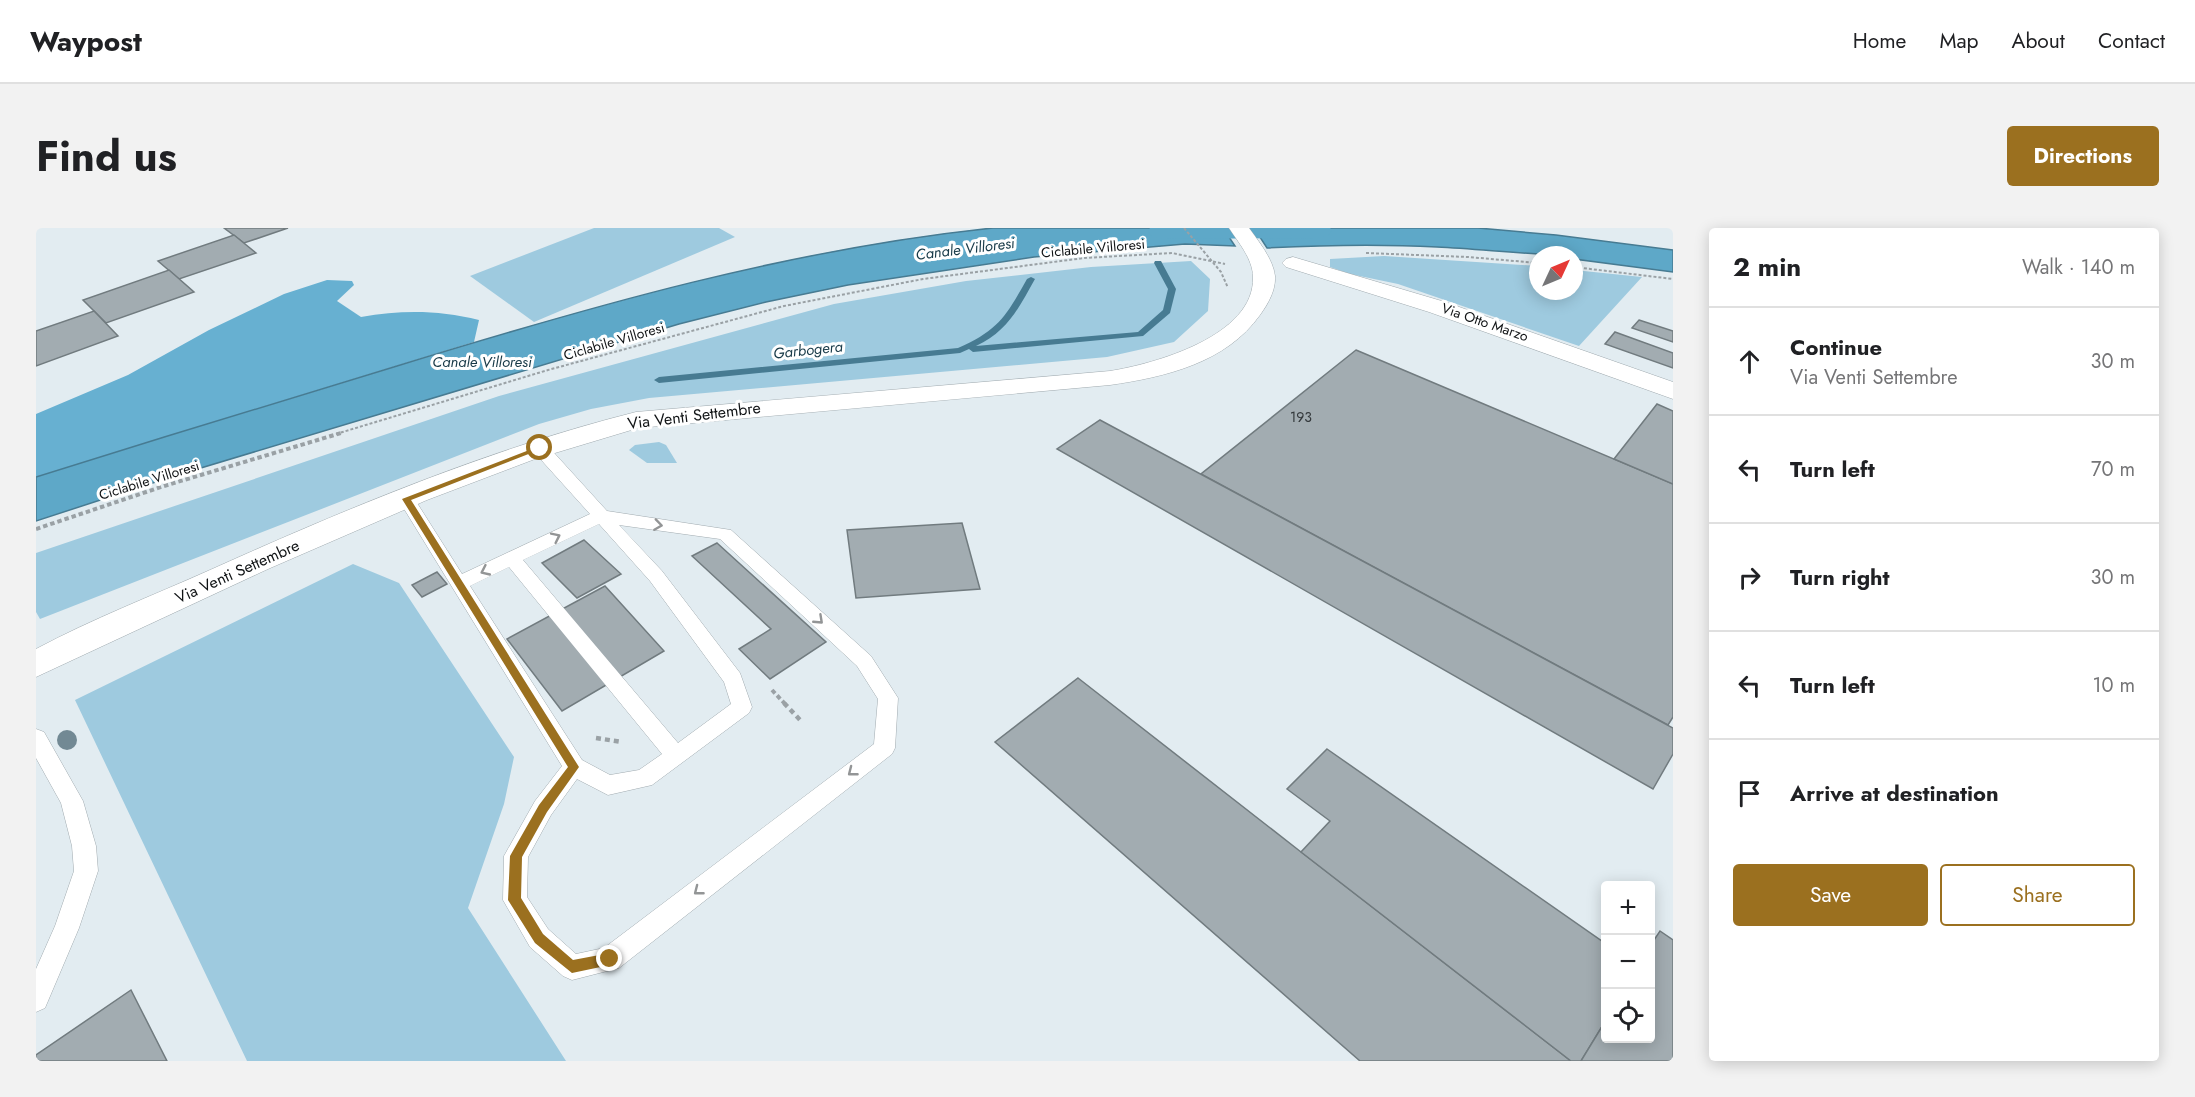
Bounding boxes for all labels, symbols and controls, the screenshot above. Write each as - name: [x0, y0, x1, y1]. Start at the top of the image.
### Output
- text: Waypost: [30, 21, 142, 62]
- text: Home: [1853, 26, 1906, 56]
- text: Map: [1939, 26, 1979, 56]
- text: About: [2012, 26, 2065, 56]
- text: Contact: [2098, 26, 2165, 56]
- text: Find us: [36, 126, 177, 187]
- button: Directions: [2007, 126, 2159, 186]
- water label: Canale Villoresi: [914, 232, 1016, 266]
- street label: Ciclabile Villoresi: [1040, 233, 1146, 263]
- north arrow: [1529, 246, 1583, 300]
- text: 2 min: [1733, 248, 1801, 286]
- text: Walk · 140 m: [2022, 253, 2135, 282]
- street label: Via Otto Marzo: [1439, 298, 1531, 346]
- street label: Ciclabile Villoresi: [561, 317, 667, 365]
- text: Continue: [1790, 331, 1882, 363]
- water label: Garbogera: [772, 335, 845, 365]
- icon: ahead: [1733, 345, 1766, 378]
- text: 30 m: [2090, 347, 2135, 376]
- water label: Canale Villoresi: [432, 351, 532, 373]
- text: Via Venti Settembre: [1790, 363, 1957, 392]
- street label: Via Venti Settembre: [626, 396, 762, 435]
- house number: 193: [1290, 407, 1312, 427]
- route start: [526, 434, 552, 460]
- icon: left: [1733, 453, 1766, 486]
- text: Turn left: [1790, 453, 1875, 485]
- street label: Ciclabile Villoresi: [96, 455, 202, 505]
- text: 70 m: [2091, 455, 2135, 484]
- one-way arrow: [654, 518, 663, 530]
- one-way arrow: [549, 533, 560, 545]
- street label: Via Venti Settembre: [171, 534, 303, 609]
- icon: right: [1733, 561, 1766, 594]
- text: Turn right: [1790, 561, 1890, 593]
- text: 30 m: [2090, 563, 2135, 592]
- one-way arrow: [481, 564, 492, 576]
- one-way arrow: [812, 613, 823, 624]
- icon: left: [1733, 669, 1766, 702]
- text: Turn left: [1790, 669, 1875, 701]
- text: 10 m: [2092, 671, 2135, 700]
- one-way arrow: [848, 765, 859, 776]
- icon: arrive: [1733, 777, 1766, 810]
- text: Arrive at destination: [1790, 777, 1999, 809]
- button: Save: [1733, 864, 1928, 926]
- button: Share: [1940, 864, 2135, 926]
- map controls: [1601, 881, 1655, 1043]
- button: +: [1601, 881, 1655, 935]
- one-way arrow: [694, 884, 705, 895]
- button: −: [1601, 935, 1655, 989]
- route end: [596, 945, 622, 971]
- button: locate: [1601, 989, 1655, 1043]

